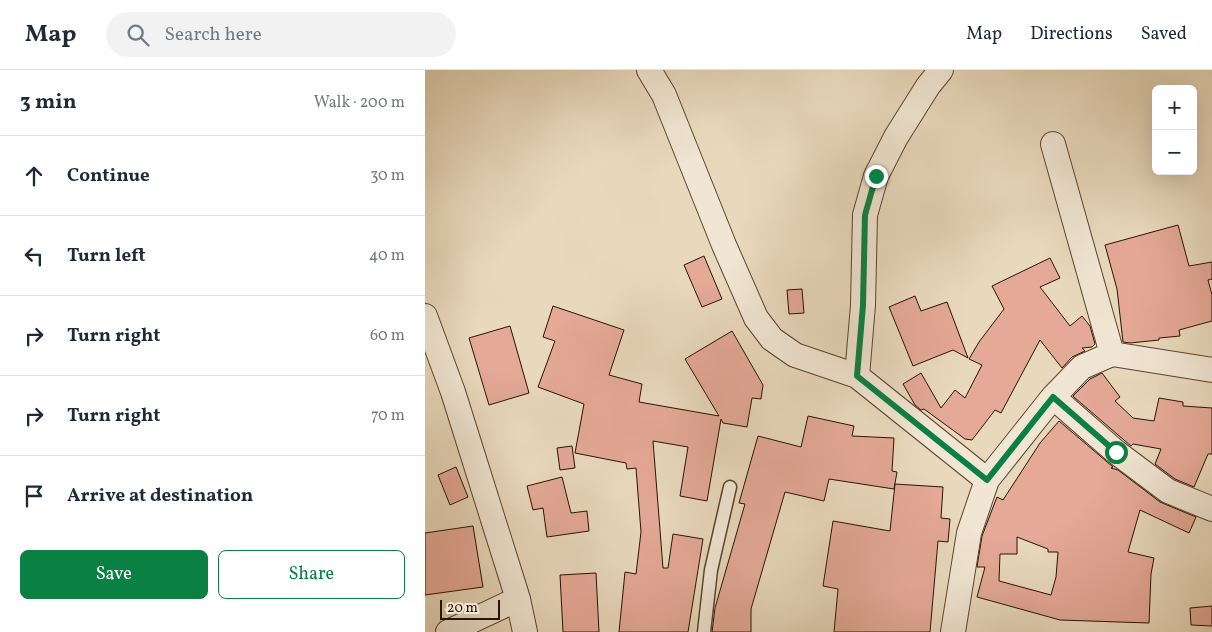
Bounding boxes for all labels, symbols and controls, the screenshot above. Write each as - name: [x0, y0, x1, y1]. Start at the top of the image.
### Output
- search box: [106, 12, 456, 57]
- text: Map: [25, 18, 76, 52]
- icon: search: [124, 21, 152, 49]
- text: Search here: [164, 22, 262, 48]
- text: Map: [966, 22, 1002, 47]
- text: Directions: [1030, 22, 1113, 47]
- text: Saved: [1141, 22, 1187, 47]
- map controls: [1152, 85, 1197, 175]
- button: +: [1152, 85, 1197, 130]
- text: 3 min: [20, 88, 76, 117]
- text: Walk · 200 m: [314, 92, 405, 114]
- button: −: [1152, 130, 1197, 175]
- icon: ahead: [20, 162, 48, 190]
- text: Continue: [67, 163, 150, 189]
- text: 30 m: [370, 165, 405, 187]
- route end: [865, 165, 888, 188]
- icon: left: [20, 242, 48, 270]
- text: Turn left: [67, 243, 146, 269]
- text: 40 m: [369, 245, 405, 267]
- icon: right: [20, 322, 48, 350]
- text: Turn right: [67, 323, 160, 349]
- text: 60 m: [370, 325, 405, 347]
- icon: right: [20, 402, 48, 430]
- text: Turn right: [67, 403, 160, 429]
- text: 70 m: [371, 405, 405, 427]
- route start: [1105, 441, 1128, 464]
- icon: arrive: [20, 482, 48, 510]
- text: Arrive at destination: [67, 483, 253, 509]
- button: Save: [20, 550, 208, 599]
- button: Share: [218, 550, 405, 599]
- scale bar: [440, 597, 500, 620]
- text: 20 m: [447, 599, 478, 618]

